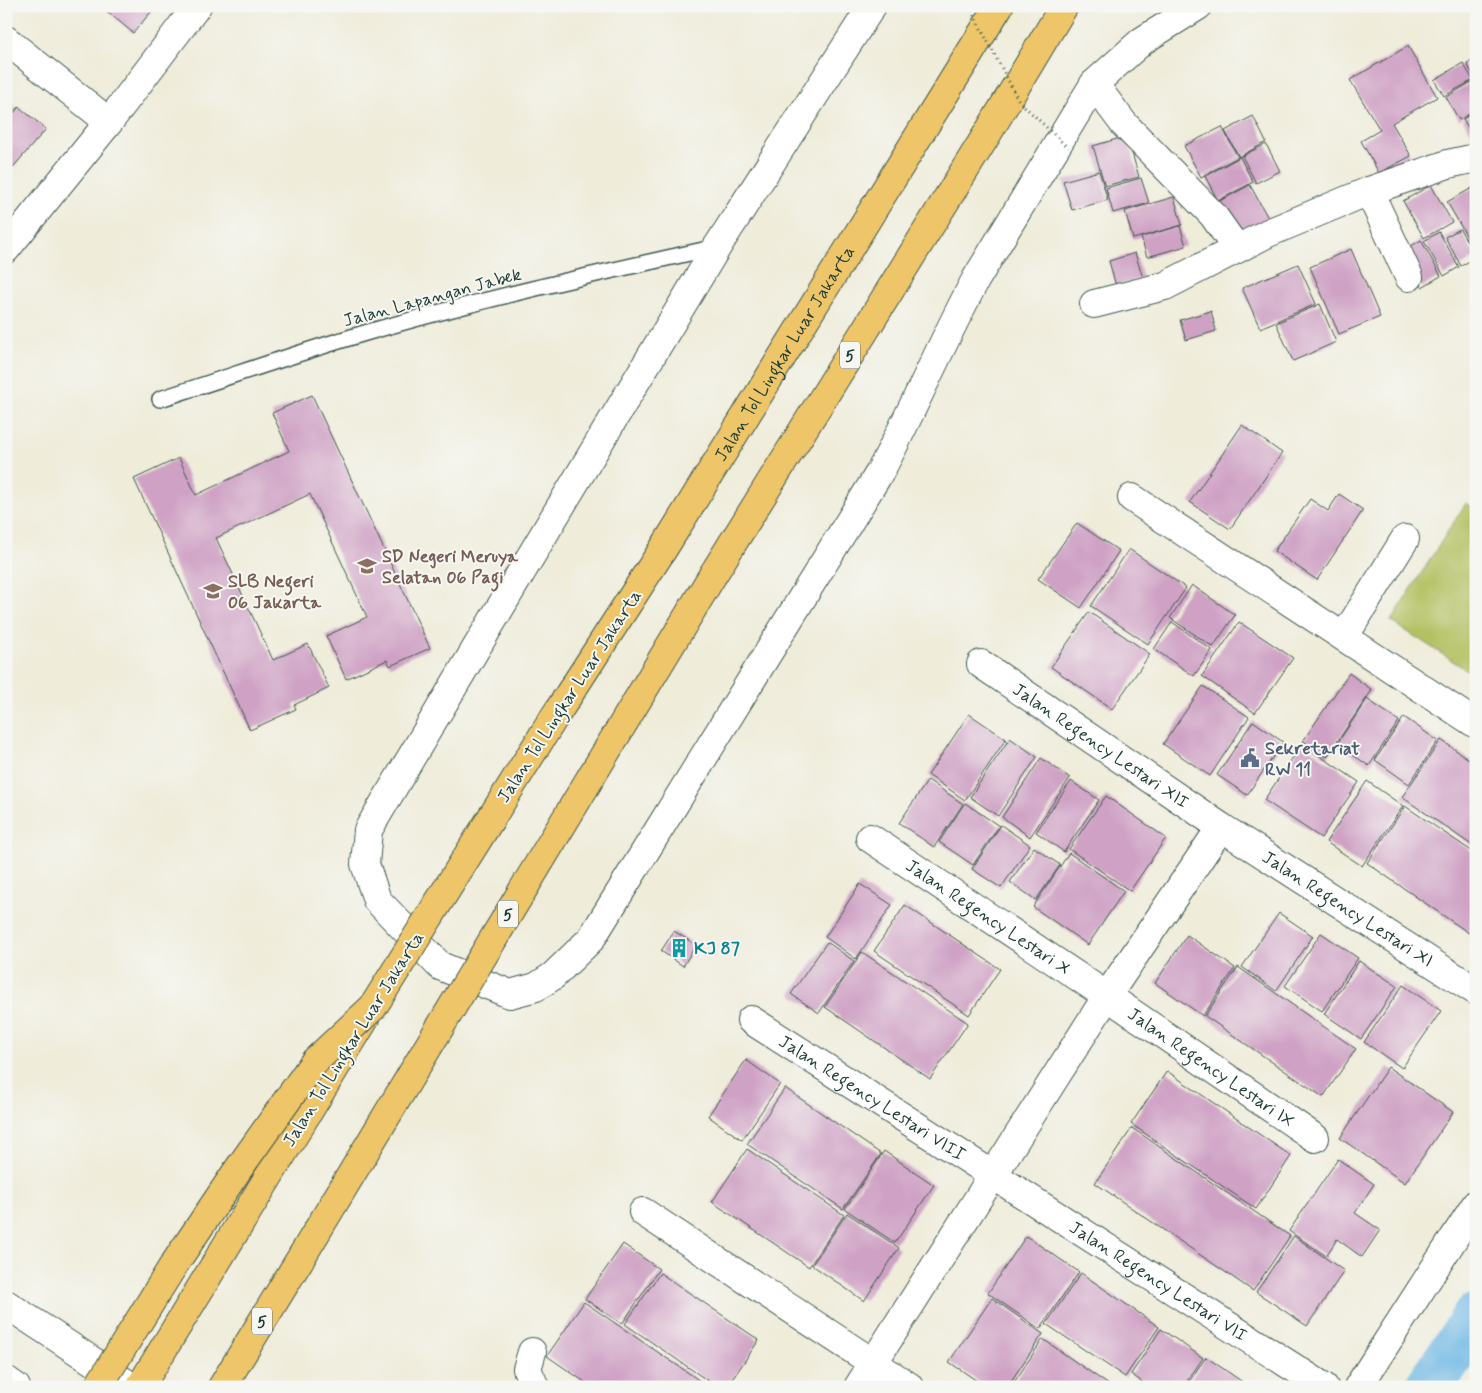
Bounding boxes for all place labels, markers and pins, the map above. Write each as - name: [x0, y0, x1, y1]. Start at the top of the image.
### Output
- place label: SD Negeri Meruya Selatan 06 Pagi: [382, 545, 519, 592]
- school or university icon: SD Negeri Meruya Selatan 06 Pagi: [356, 555, 378, 577]
- place label: SLB Negeri 06 Jakarta: [228, 570, 322, 615]
- school or university icon: SLB Negeri 06 Jakarta: [202, 580, 224, 602]
- place label: Sekretariat RW 11: [1265, 737, 1360, 782]
- public building icon: Sekretariat RW 11: [1239, 747, 1261, 769]
- building icon: KJ 87: [668, 937, 690, 959]
- place label: KJ 87: [694, 937, 740, 961]

